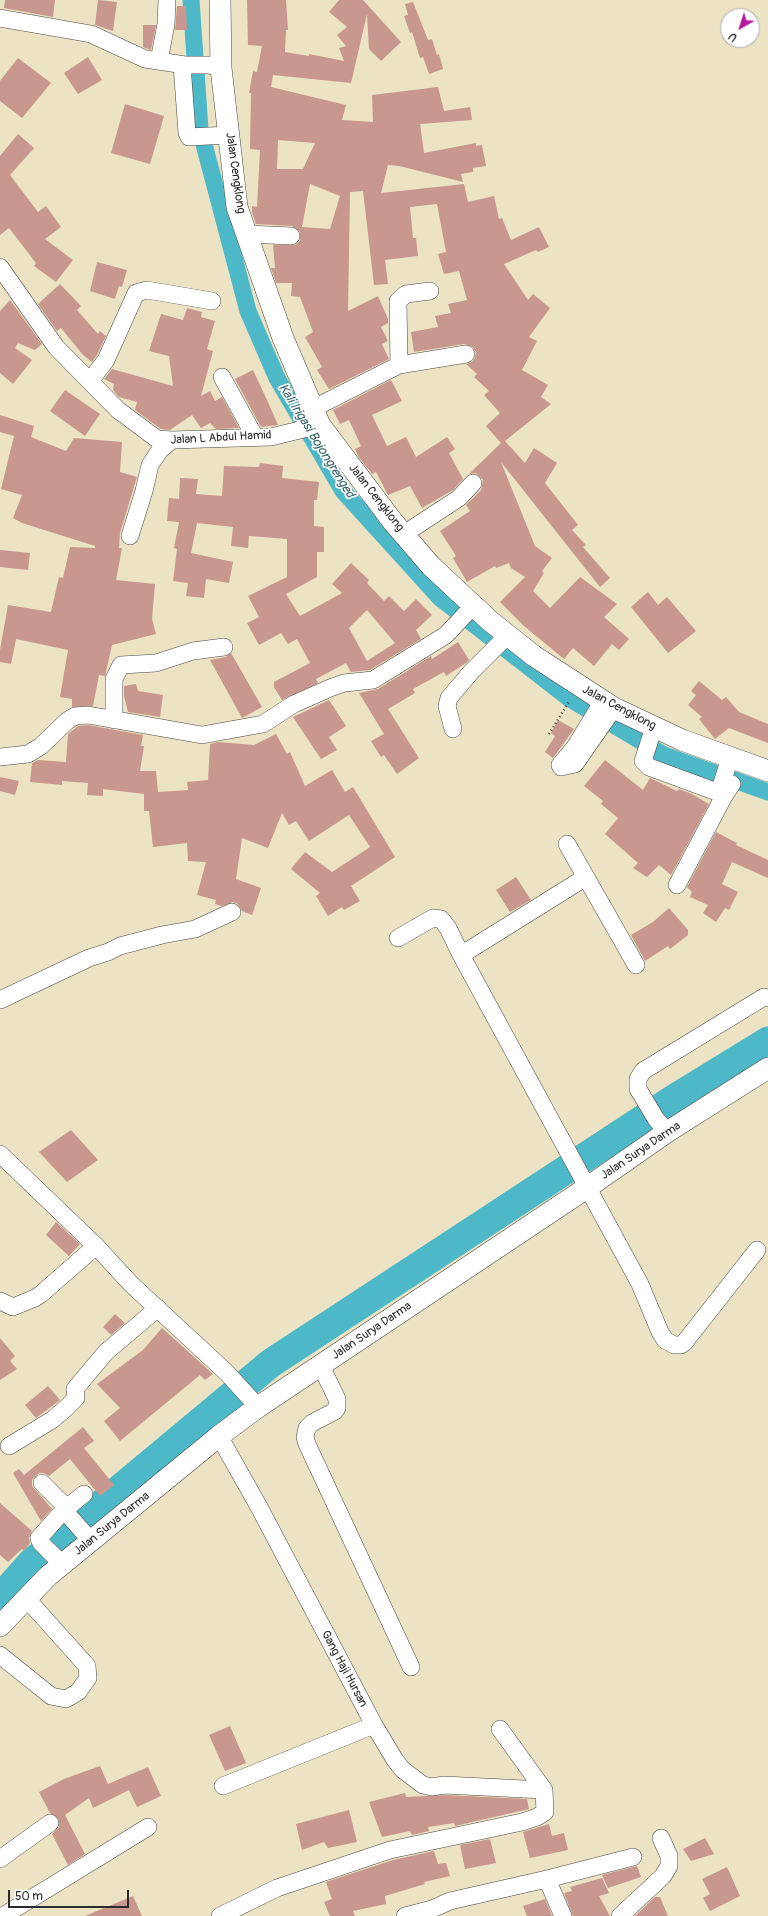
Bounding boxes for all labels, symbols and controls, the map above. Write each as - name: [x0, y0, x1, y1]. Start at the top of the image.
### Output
- north arrow: [720, 8, 760, 48]
- text: U: [726, 30, 740, 44]
- street label: Jalan Cengklong: [222, 132, 248, 214]
- water label: Kali Irigasi Bojongrenged: [275, 381, 357, 501]
- street label: Jalan L Abdul Hamid: [170, 428, 272, 448]
- street label: Jalan Cengklong: [345, 461, 407, 535]
- street label: Jalan Cengklong: [580, 682, 658, 734]
- street label: Jalan Surya Darma: [598, 1119, 684, 1183]
- street label: Jalan Surya Darma: [329, 1299, 415, 1363]
- street label: Jalan Surya Darma: [71, 1489, 153, 1559]
- street label: Gang Haji Hursan: [318, 1628, 370, 1710]
- scale bar: [10, 1882, 131, 1908]
- text: 50 m: [15, 1889, 43, 1904]

